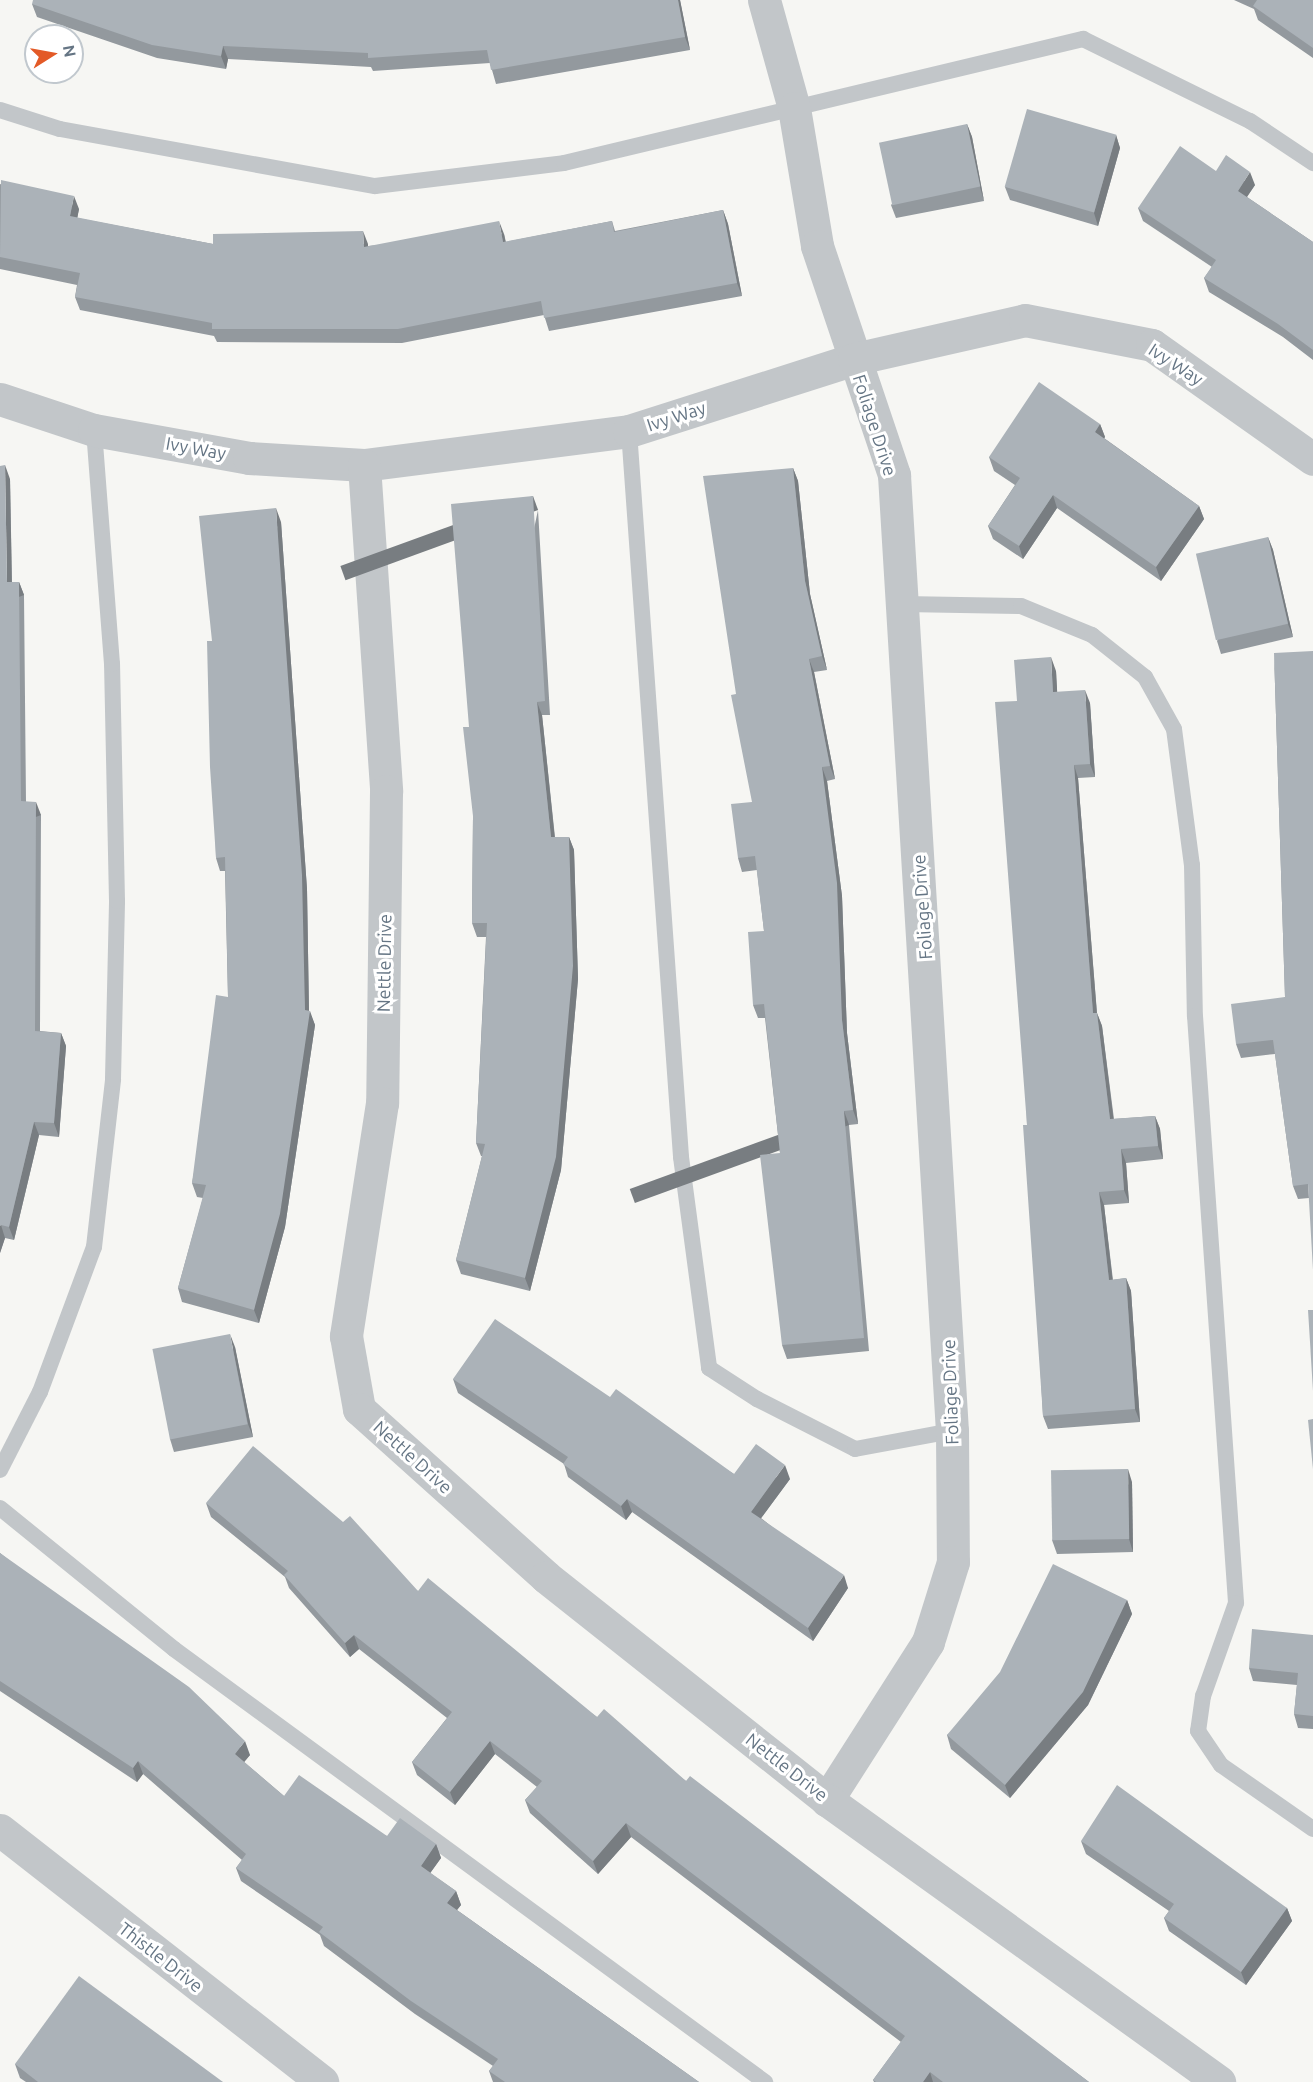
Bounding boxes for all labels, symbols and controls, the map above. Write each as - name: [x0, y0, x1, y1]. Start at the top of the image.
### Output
- north arrow: [24, 24, 84, 84]
- text: N: [60, 43, 80, 59]
- street label: Ivy Way: [1145, 338, 1207, 390]
- street label: Foliage Drive: [848, 372, 902, 478]
- street label: Ivy Way: [644, 396, 708, 436]
- street label: Ivy Way: [164, 432, 228, 464]
- street label: Foliage Drive: [908, 854, 936, 960]
- street label: Nettle Drive: [372, 914, 396, 1012]
- street label: Foliage Drive: [937, 1339, 963, 1445]
- street label: Nettle Drive: [369, 1416, 457, 1498]
- street label: Nettle Drive: [742, 1728, 832, 1806]
- street label: Thistle Drive: [115, 1917, 207, 1997]

